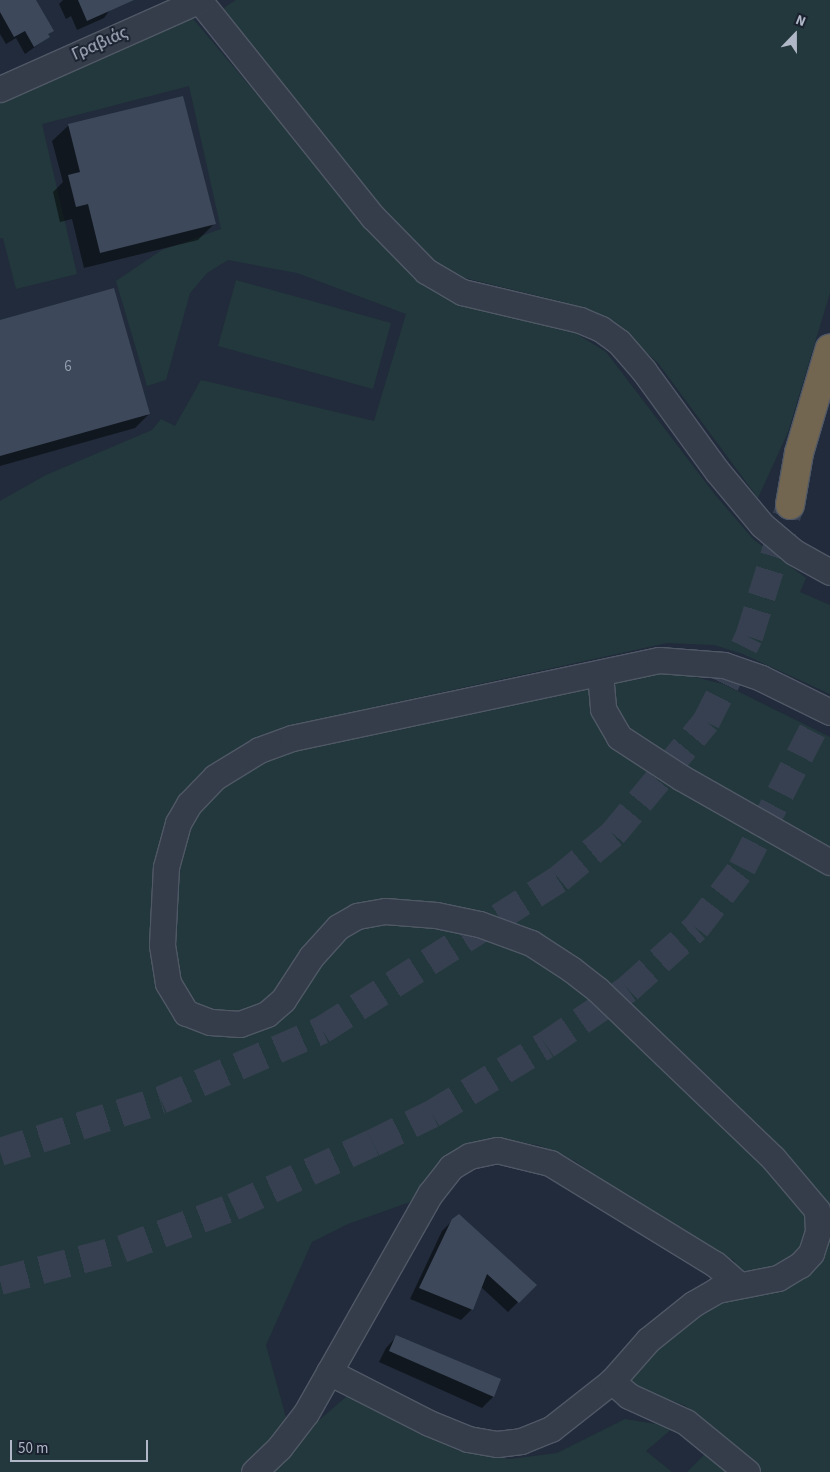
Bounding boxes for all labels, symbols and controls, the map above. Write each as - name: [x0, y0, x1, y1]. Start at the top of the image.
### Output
- north arrow: [770, 10, 820, 60]
- text: N: [793, 10, 809, 32]
- street label: Γραβιάς: [69, 22, 131, 66]
- house number: 6: [64, 358, 72, 376]
- scale bar: [12, 1430, 150, 1462]
- text: 50 m: [18, 1438, 48, 1459]

